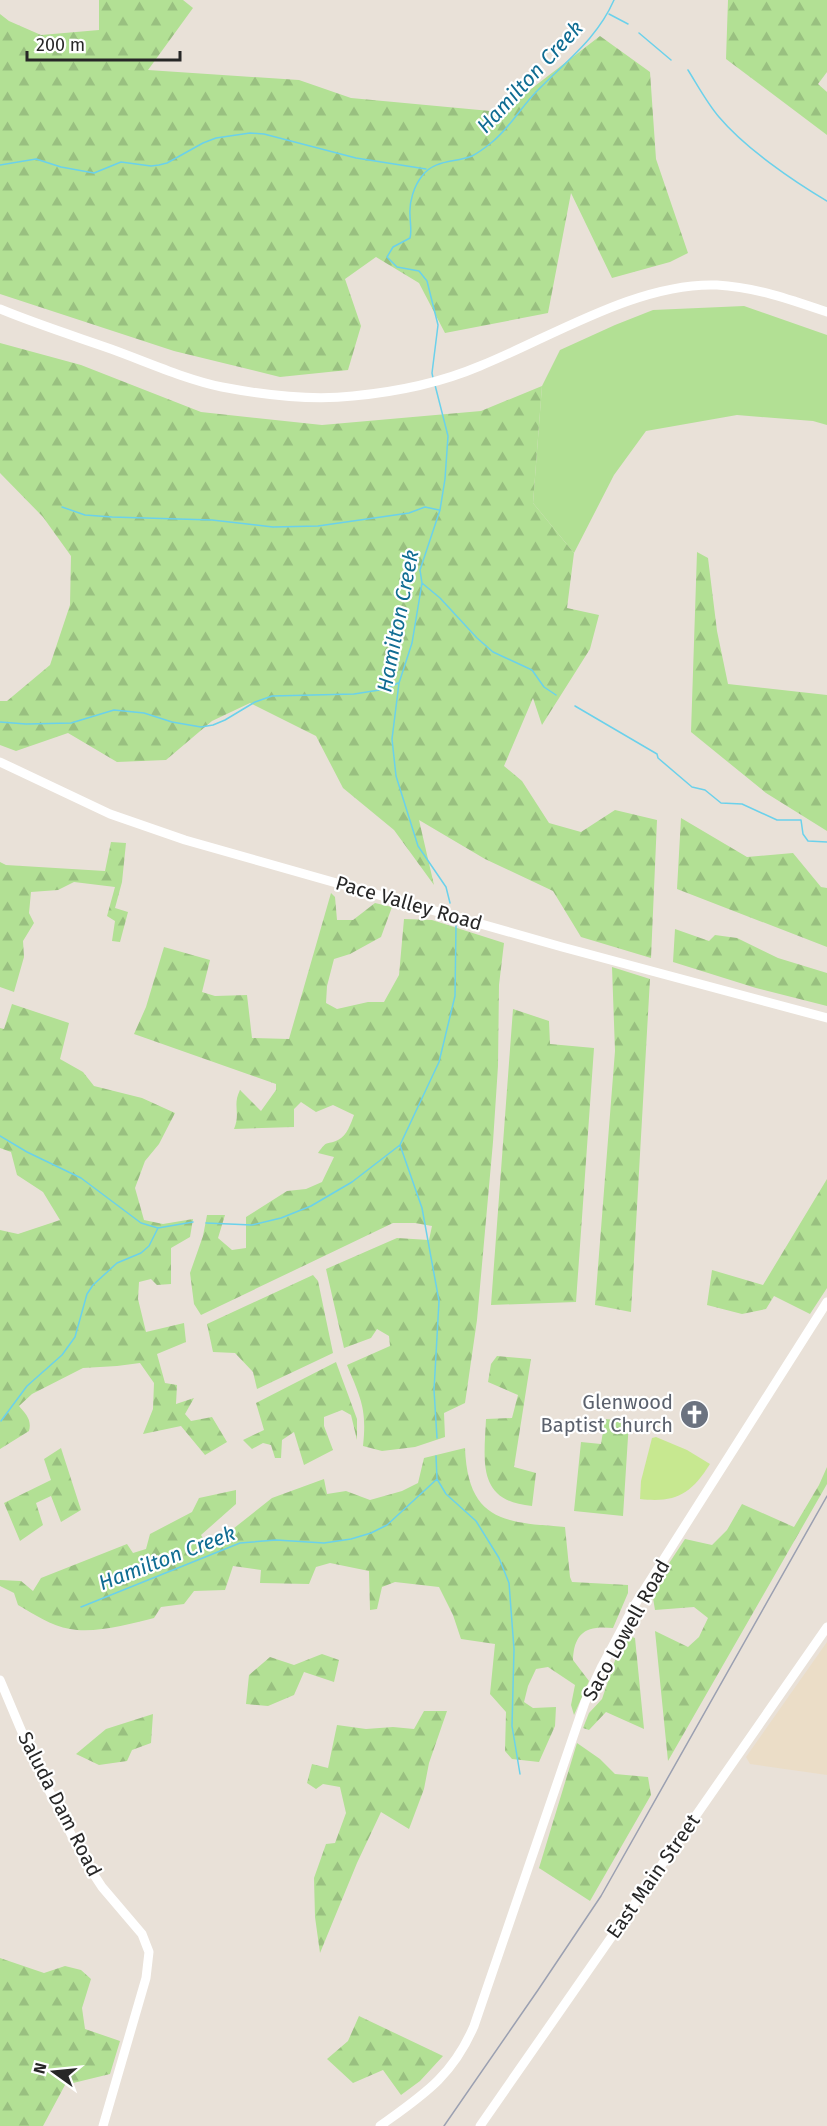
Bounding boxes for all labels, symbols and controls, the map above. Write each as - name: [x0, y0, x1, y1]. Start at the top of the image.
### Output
- water label: Hamilton Creek: [471, 15, 589, 139]
- scale bar: [27, 24, 180, 62]
- text: 200 m: [36, 34, 85, 56]
- water label: Hamilton Creek: [371, 548, 425, 694]
- street label: Pace Valley Road: [333, 871, 485, 935]
- place label: Glenwood Baptist Church: [541, 1390, 673, 1437]
- church icon: Glenwood Baptist Church: [678, 1398, 710, 1430]
- water label: Hamilton Creek: [95, 1520, 239, 1596]
- street label: Saco Lowell Road: [577, 1555, 675, 1705]
- street label: Saluda Dam Road: [13, 1728, 107, 1880]
- street label: East Main Street: [601, 1809, 705, 1943]
- north arrow: [24, 2042, 84, 2102]
- text: N: [29, 2061, 51, 2076]

